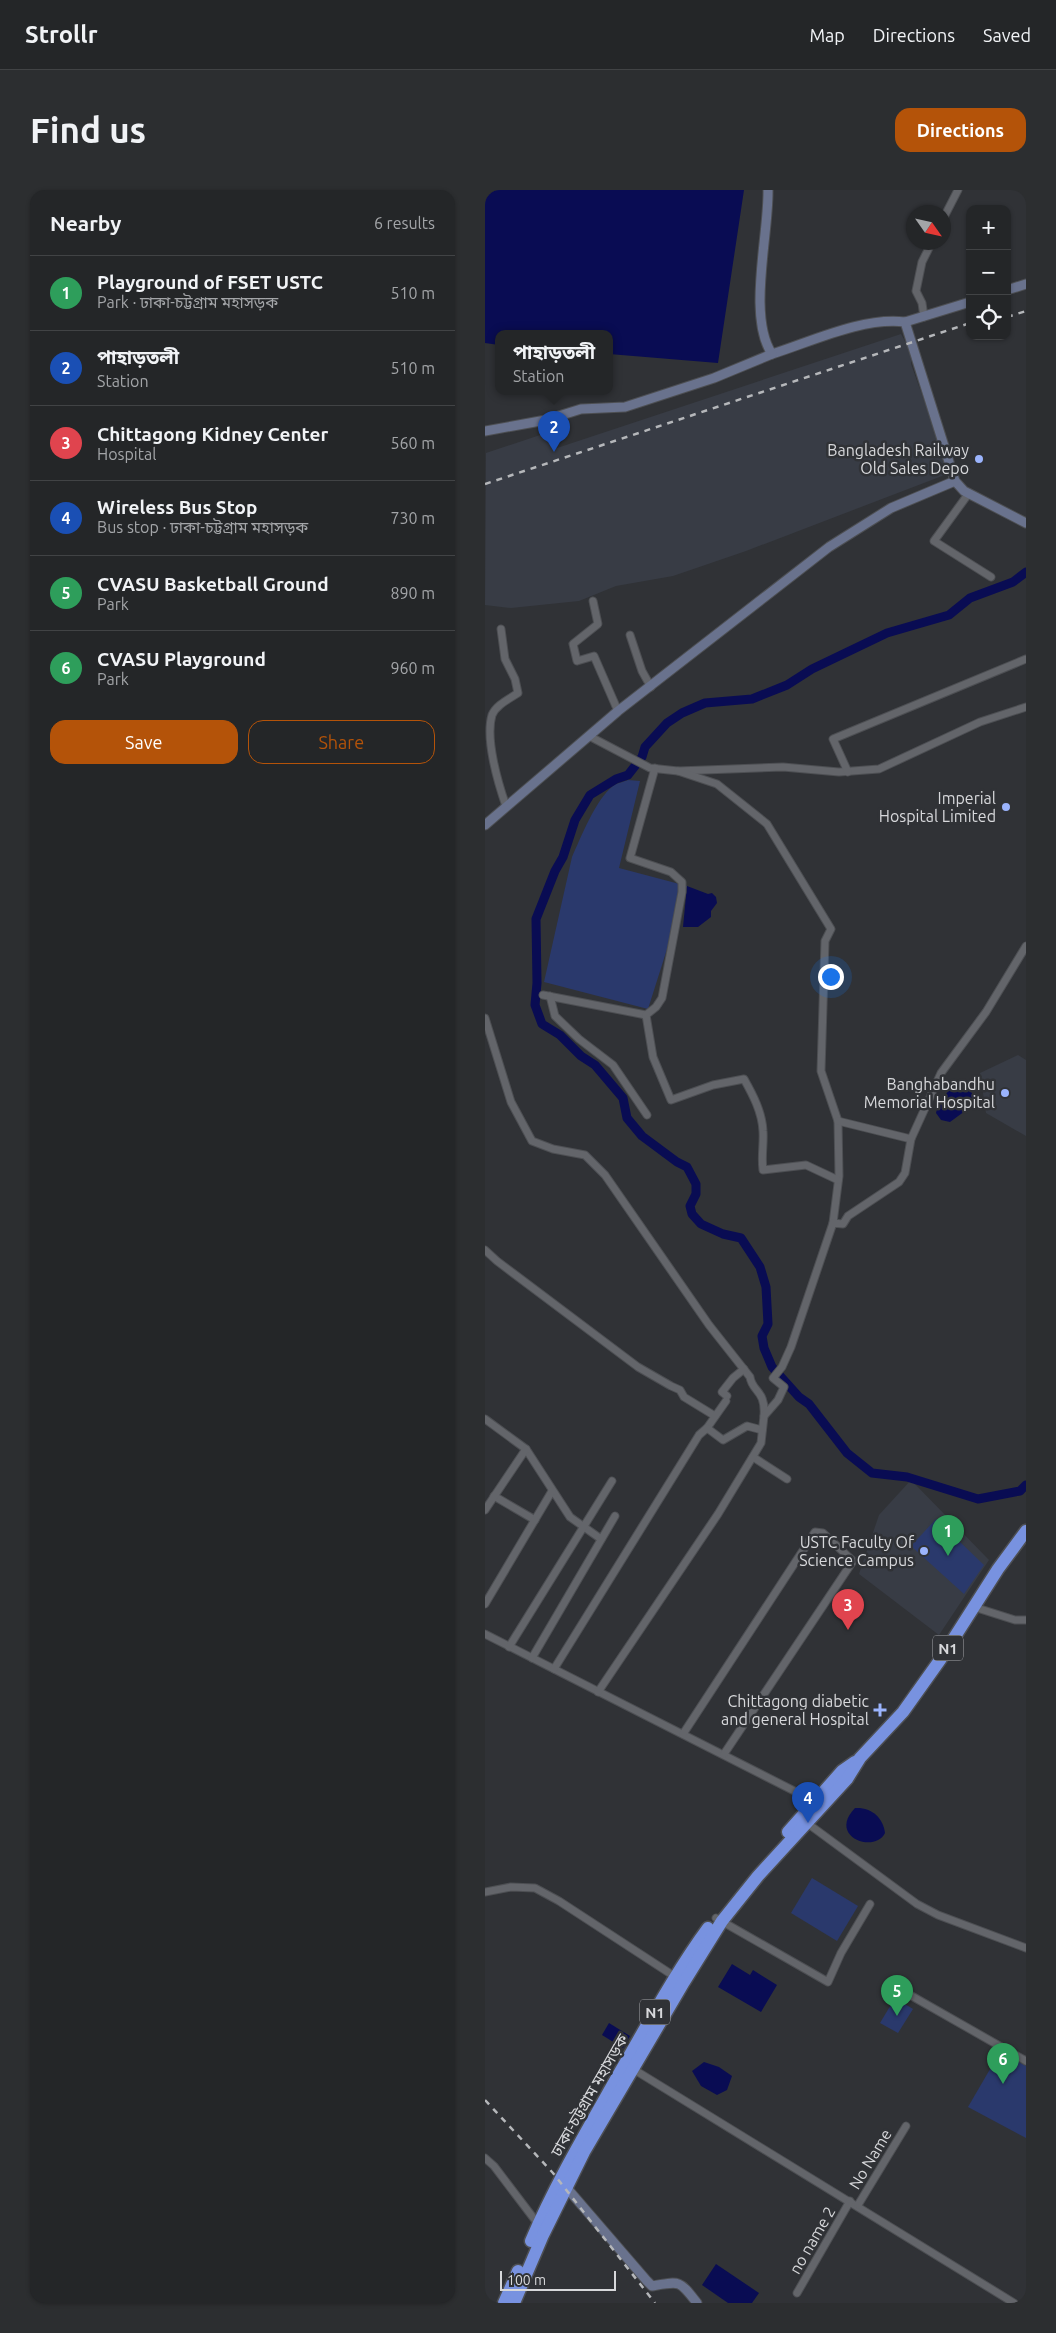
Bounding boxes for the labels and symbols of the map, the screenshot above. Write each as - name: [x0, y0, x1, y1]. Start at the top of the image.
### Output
- north arrow: [906, 205, 951, 250]
- pin: 2: [538, 411, 570, 452]
- place label: Bangladesh Railway Old Sales Depo: [827, 441, 969, 477]
- marker: Bangladesh Railway Old Sales Depo: [973, 453, 985, 465]
- place label: Imperial Hospital Limited: [879, 789, 996, 825]
- marker: Imperial Hospital Limited: [1000, 801, 1012, 813]
- your location: [818, 964, 844, 990]
- place label: Banghabandhu Memorial Hospital: [864, 1075, 995, 1111]
- marker: Banghabandhu Memorial Hospital: [999, 1087, 1011, 1099]
- pin: 1: [932, 1515, 964, 1556]
- place label: USTC Faculty Of Science Campus: [799, 1533, 915, 1569]
- marker: USTC Faculty Of Science Campus: [918, 1545, 930, 1557]
- pin: 3: [832, 1589, 864, 1630]
- road number: N1: [933, 1636, 963, 1660]
- place label: Chittagong diabetic and general Hospital: [721, 1692, 870, 1728]
- marker: Chittagong diabetic and general Hospital: [873, 1703, 887, 1717]
- pin: 4: [792, 1782, 824, 1823]
- pin: 5: [881, 1975, 913, 2016]
- road number: N1: [640, 2000, 670, 2024]
- street label: ঢাকা-চট্টগ্রাম মহাসড়ক: [546, 2030, 632, 2160]
- pin: 6: [987, 2043, 1019, 2084]
- street label: No Name: [845, 2126, 895, 2192]
- street label: no name 2: [785, 2203, 839, 2277]
- scale bar: [500, 2268, 616, 2291]

